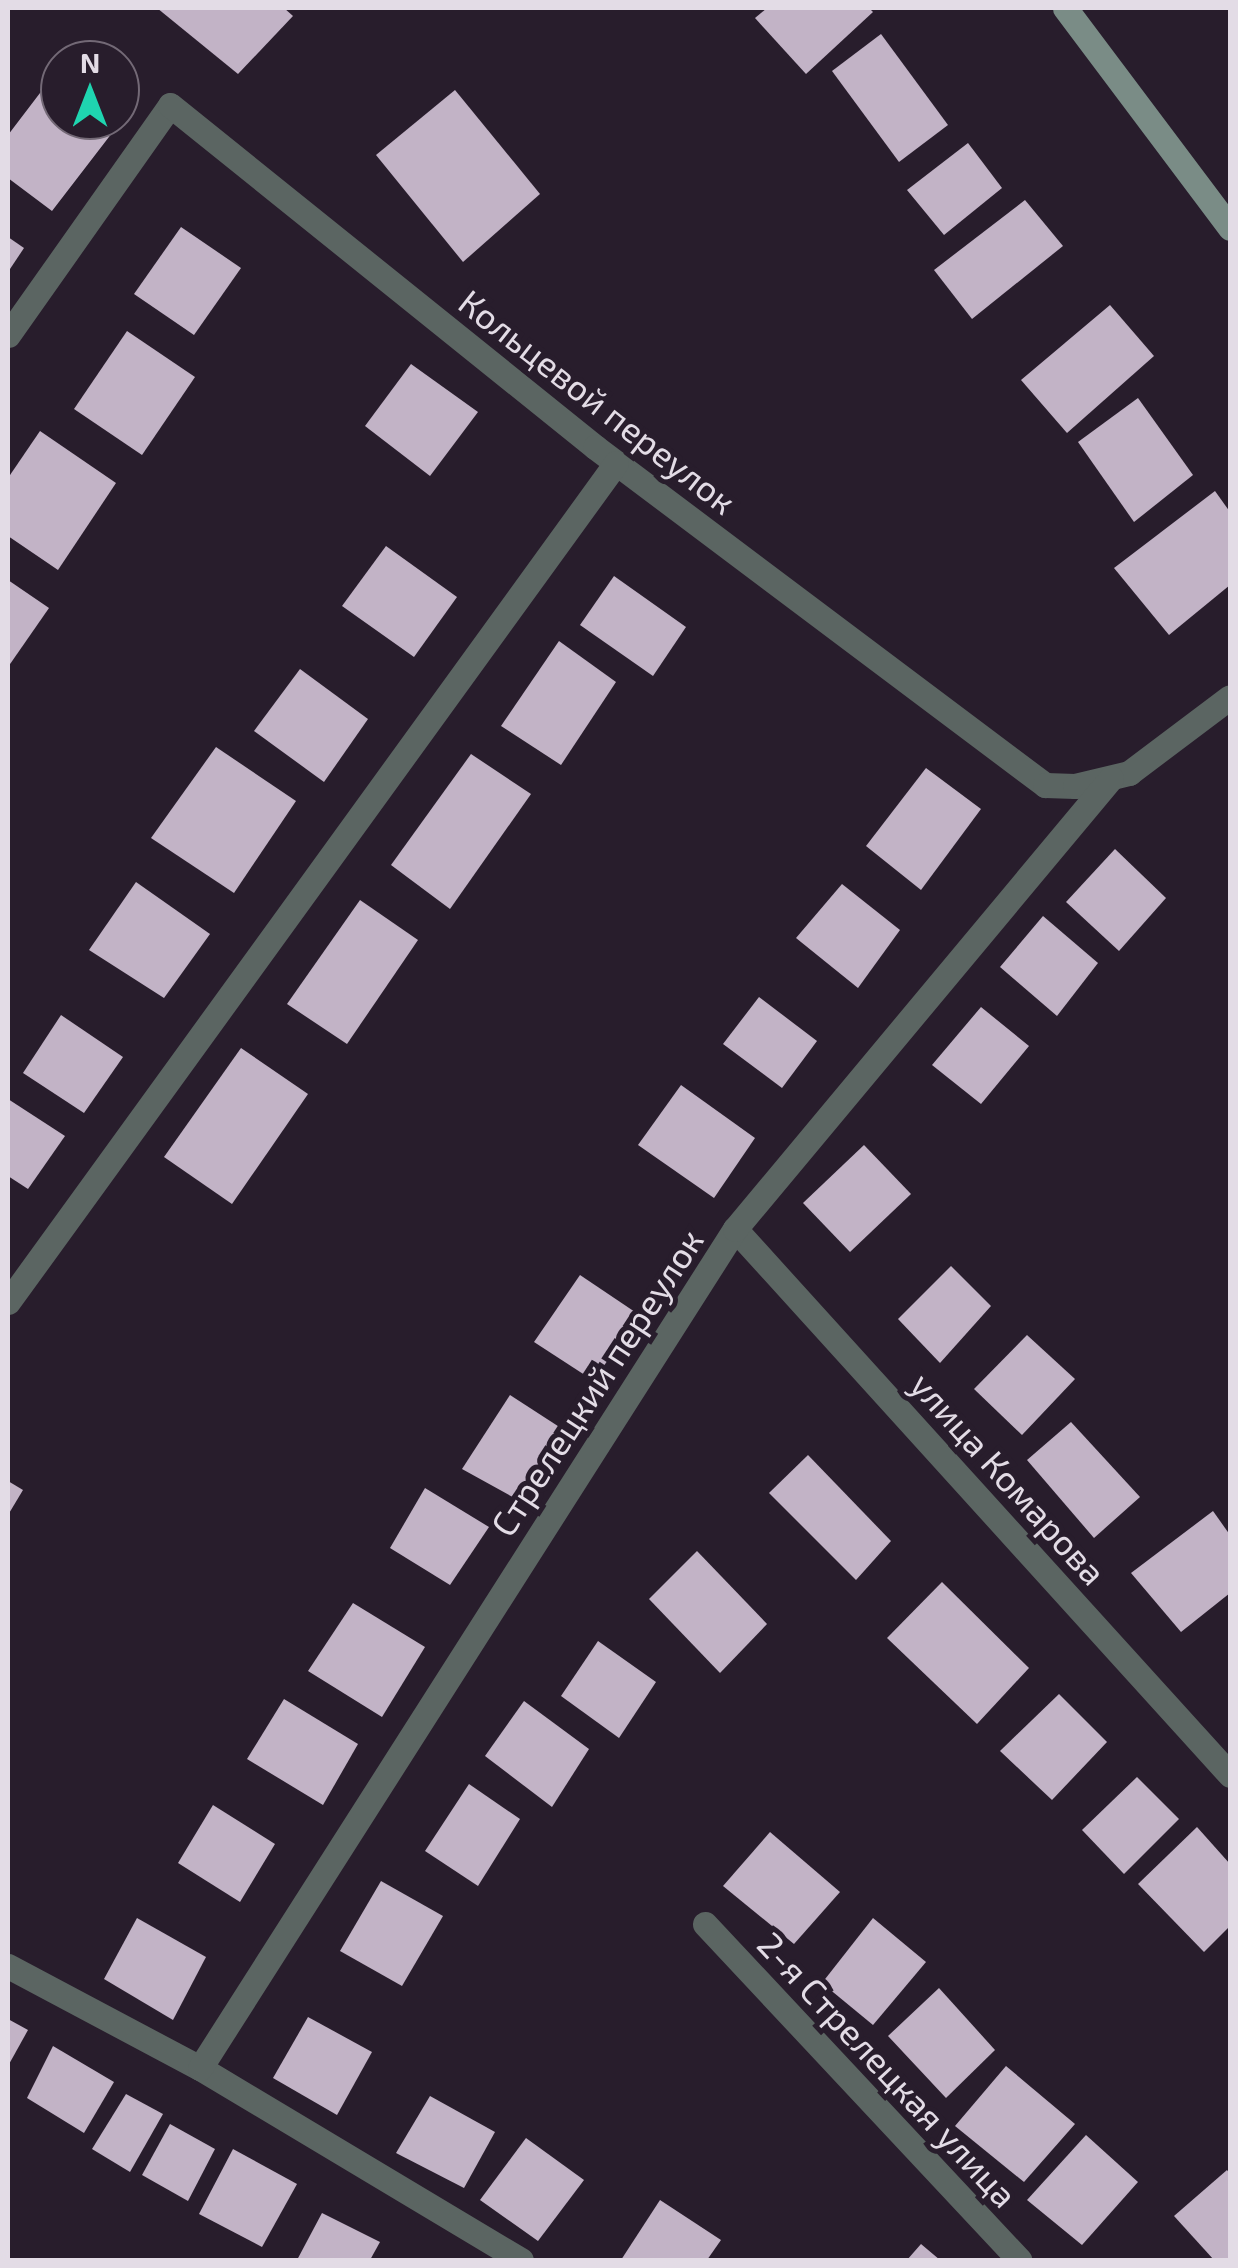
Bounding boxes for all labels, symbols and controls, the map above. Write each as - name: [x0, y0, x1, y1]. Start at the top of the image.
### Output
- north arrow: [40, 40, 140, 140]
- text: N: [80, 45, 100, 79]
- street label: Кольцевой переулок: [451, 280, 745, 522]
- street label: Стрелецкий переулок: [481, 1221, 711, 1543]
- street label: улица Комарова: [903, 1363, 1115, 1593]
- street label: 2-я Стрелецкая улица: [750, 1923, 1026, 2215]

